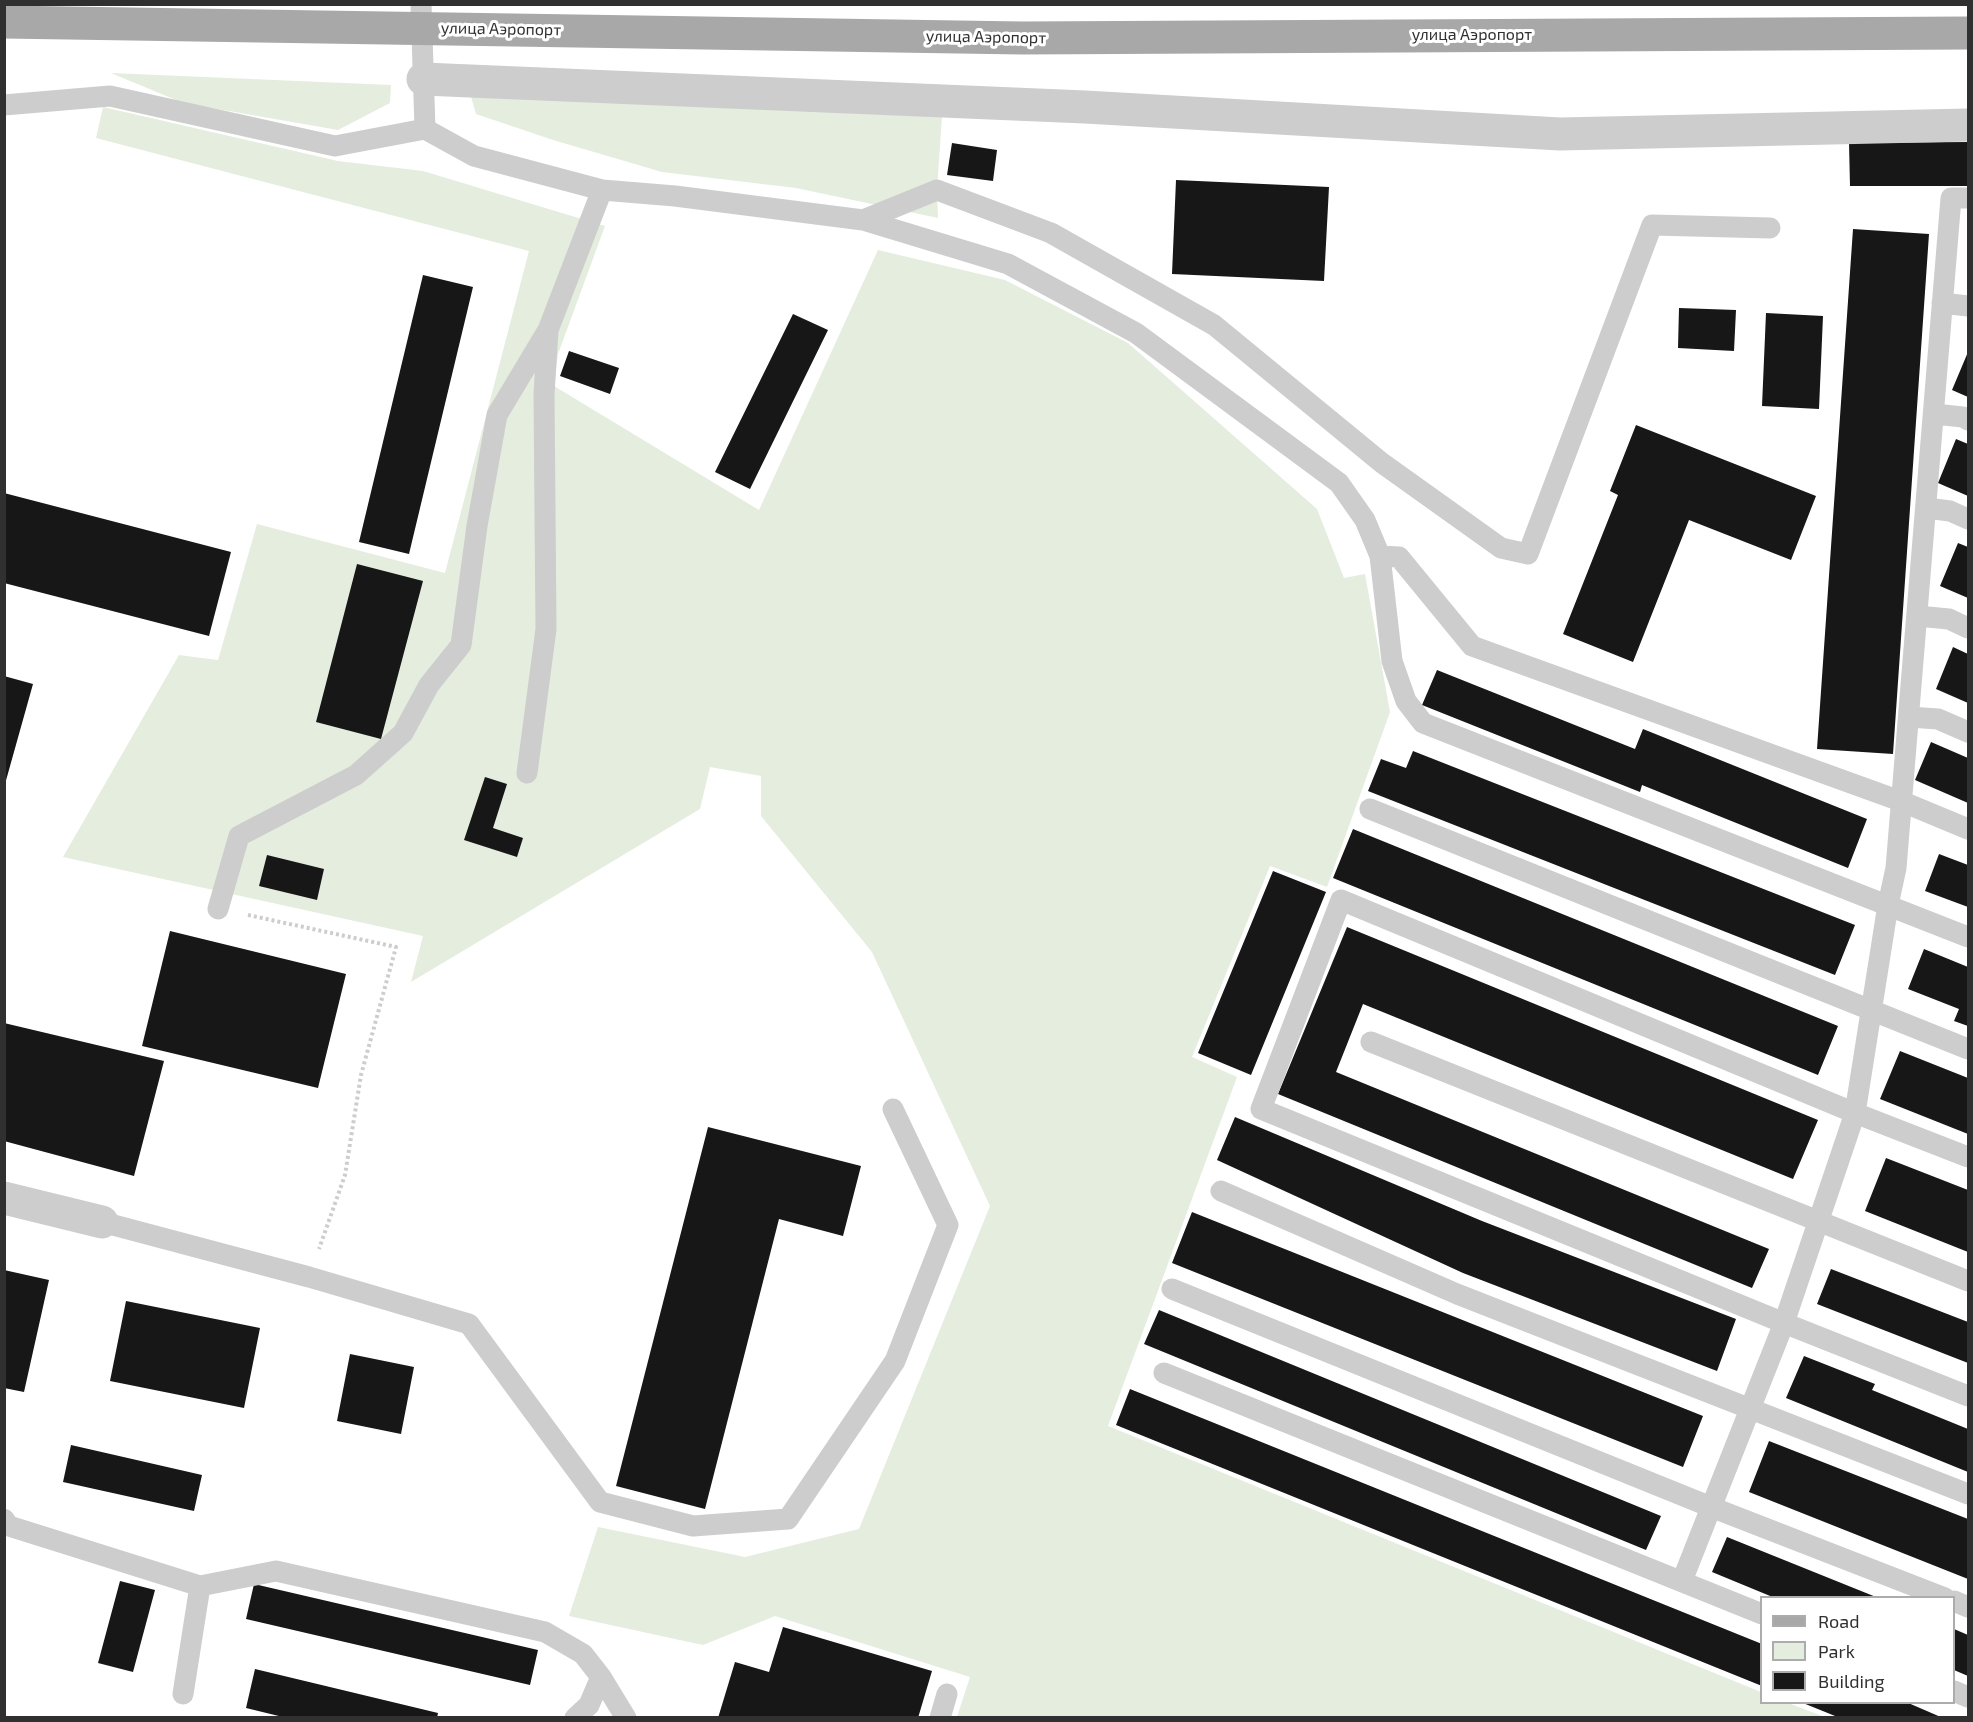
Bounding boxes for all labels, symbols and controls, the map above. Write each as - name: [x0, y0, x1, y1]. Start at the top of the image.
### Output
- street label: улица Аэропорт: [441, 18, 561, 40]
- street label: улица Аэропорт: [1412, 25, 1532, 45]
- street label: улица Аэропорт: [926, 26, 1046, 48]
- legend: [1760, 1596, 1955, 1704]
- text: Road: [1818, 1610, 1859, 1632]
- text: Park: [1818, 1640, 1855, 1662]
- text: Building: [1818, 1670, 1885, 1692]

